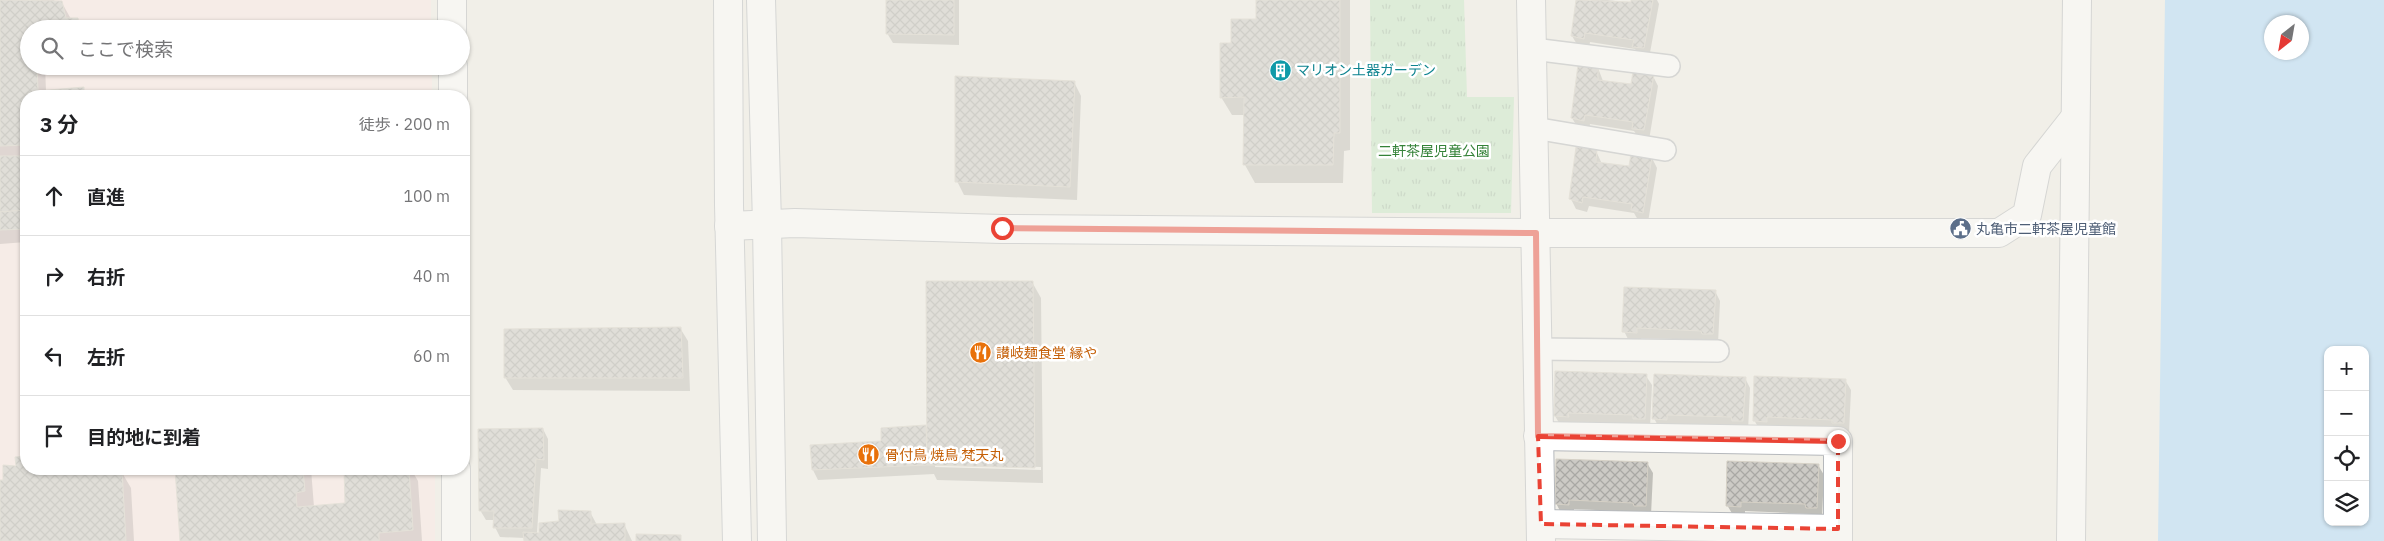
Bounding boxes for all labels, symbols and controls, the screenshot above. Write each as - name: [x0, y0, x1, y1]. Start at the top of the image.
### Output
- north arrow: [2264, 15, 2309, 60]
- search box: [20, 20, 470, 75]
- icon: search: [38, 34, 66, 62]
- text: ここで検索: [78, 37, 173, 61]
- building icon: マリオン土器ガーデン: [1268, 58, 1292, 82]
- place label: マリオン土器ガーデン: [1296, 61, 1436, 79]
- text: 3 分: [40, 110, 79, 138]
- text: 徒歩 · 200 m: [359, 114, 450, 134]
- park label: 二軒茶屋児童公園: [1378, 142, 1490, 160]
- icon: ahead: [40, 182, 68, 210]
- text: 直進: [87, 185, 125, 209]
- text: 100 m: [403, 186, 450, 206]
- route start: [991, 217, 1014, 240]
- public building icon: 丸亀市二軒茶屋児童館: [1948, 217, 1972, 241]
- place label: 丸亀市二軒茶屋児童館: [1976, 220, 2116, 238]
- icon: right: [40, 262, 68, 290]
- text: 右折: [87, 265, 125, 289]
- text: 40 m: [413, 266, 450, 286]
- restaurant icon: 讃岐麺食堂 縁や: [968, 341, 992, 365]
- icon: left: [40, 342, 68, 370]
- place label: 讃岐麺食堂 縁や: [996, 344, 1097, 362]
- text: 左折: [87, 345, 125, 369]
- text: 60 m: [413, 346, 450, 366]
- map controls: [2324, 346, 2369, 526]
- button: +: [2324, 346, 2369, 391]
- button: −: [2324, 391, 2369, 436]
- icon: arrive: [40, 422, 68, 450]
- text: 目的地に到着: [87, 425, 201, 449]
- route end: [1827, 430, 1850, 453]
- button: locate: [2324, 436, 2369, 481]
- restaurant icon: 骨付鳥 焼鳥 梵天丸: [857, 443, 881, 467]
- place label: 骨付鳥 焼鳥 梵天丸: [885, 446, 1004, 464]
- button: layers: [2324, 481, 2369, 526]

